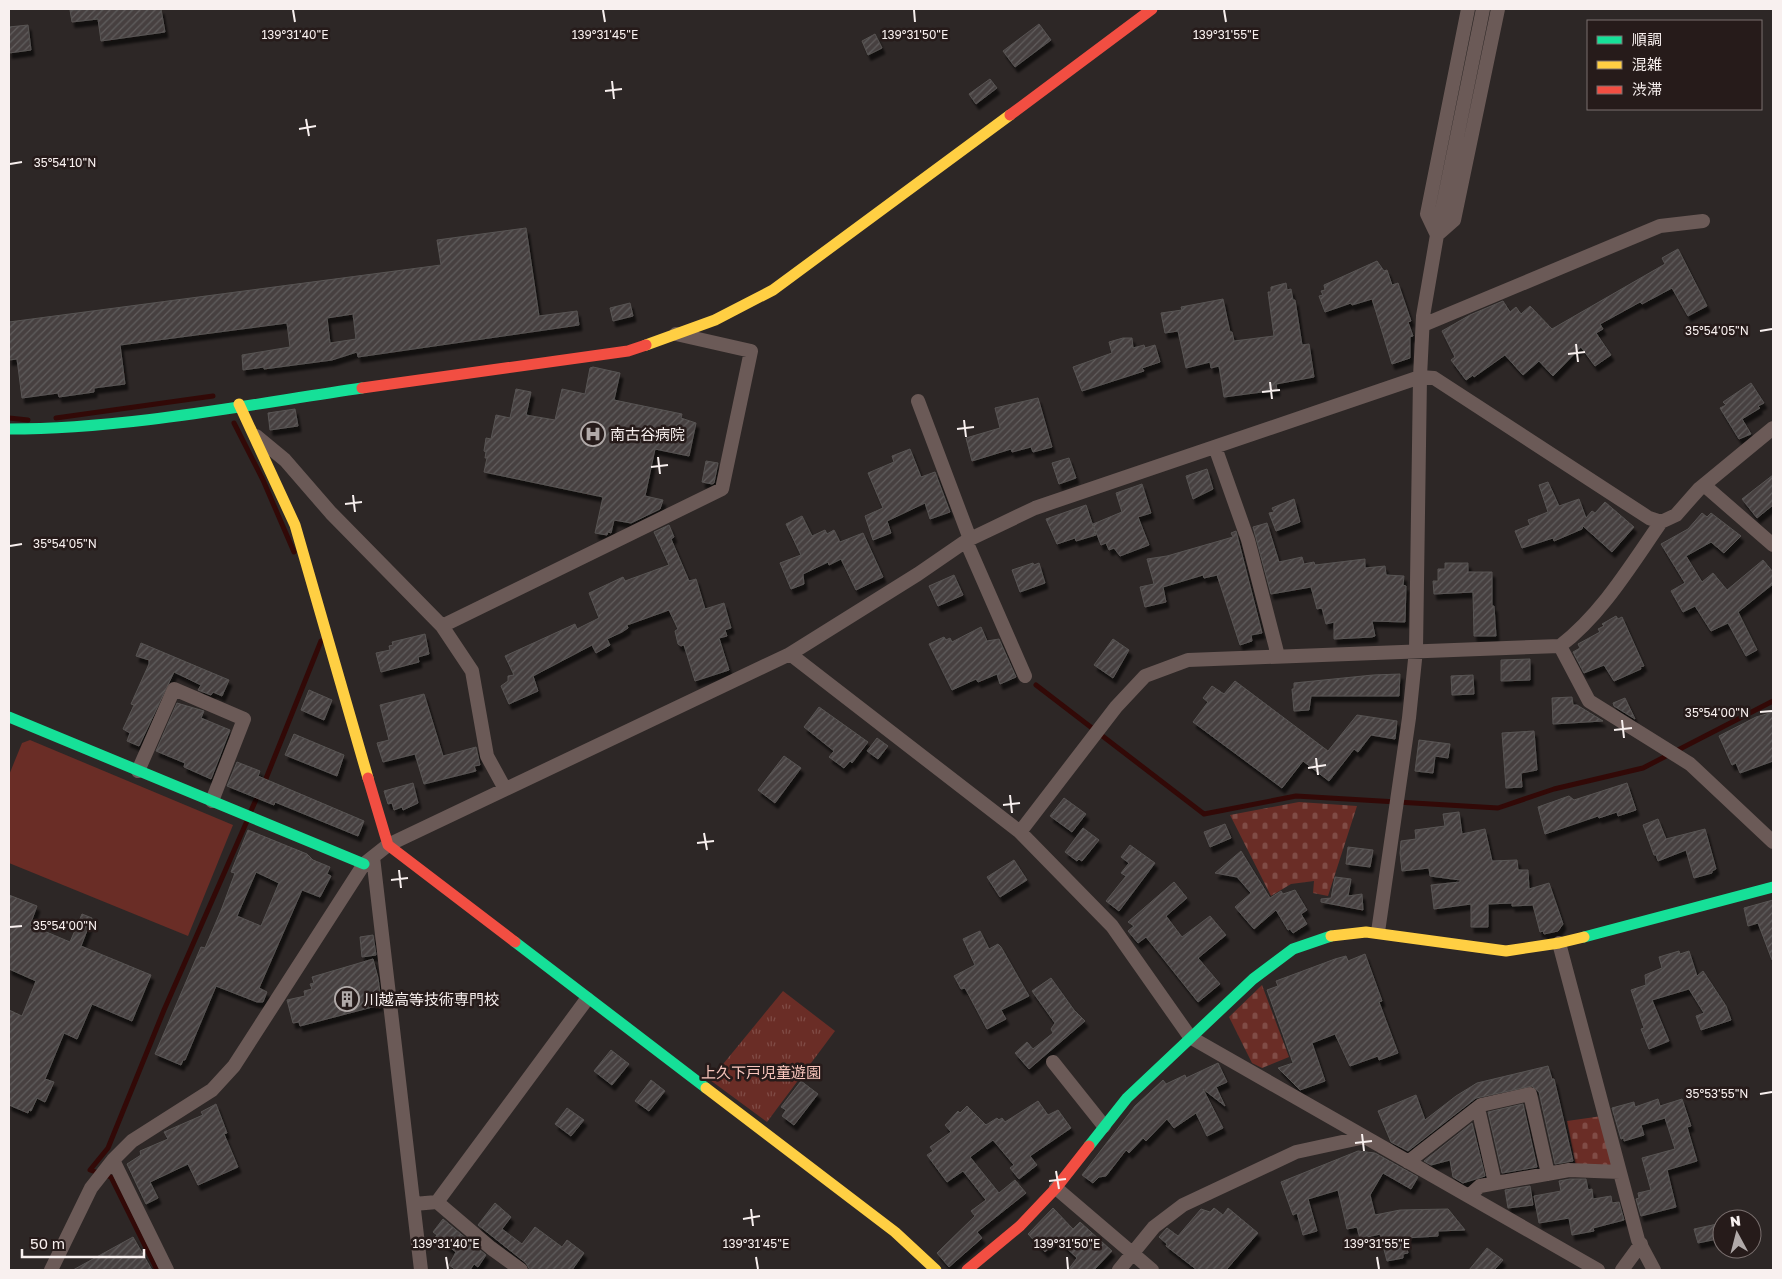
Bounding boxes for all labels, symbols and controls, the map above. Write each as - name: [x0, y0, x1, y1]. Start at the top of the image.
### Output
- legend: [1587, 20, 1762, 110]
- text: 139°31'40"E: [261, 27, 329, 42]
- text: 139°31'45"E: [572, 27, 638, 42]
- text: 139°31'50"E: [882, 27, 948, 42]
- text: 139°31'55"E: [1193, 27, 1259, 42]
- text: 順調: [1632, 30, 1662, 48]
- text: 混雑: [1632, 55, 1662, 73]
- text: 渋滞: [1632, 80, 1662, 98]
- text: 35°54'10"N: [34, 155, 96, 170]
- text: 35°54'05"N: [1685, 323, 1749, 338]
- hospital icon: 南古谷病院: [580, 421, 606, 447]
- place label: 南古谷病院: [610, 425, 685, 443]
- text: 35°54'05"N: [33, 536, 97, 551]
- text: 35°54'00"N: [1685, 705, 1749, 720]
- text: 35°54'00"N: [33, 918, 97, 933]
- building icon: 川越高等技術専門校: [334, 986, 360, 1012]
- place label: 川越高等技術専門校: [364, 990, 499, 1008]
- park label: 上久下戸児童遊園: [701, 1063, 821, 1081]
- text: 35°53'55"N: [1685, 1086, 1749, 1101]
- north arrow: [1712, 1209, 1762, 1259]
- text: N: [1729, 1212, 1742, 1230]
- scale bar: [22, 1226, 145, 1258]
- text: 50 m: [30, 1234, 65, 1252]
- text: 139°31'40"E: [412, 1236, 480, 1251]
- text: 139°31'45"E: [723, 1236, 789, 1251]
- text: 139°31'50"E: [1034, 1236, 1100, 1251]
- text: 139°31'55"E: [1344, 1236, 1410, 1251]

